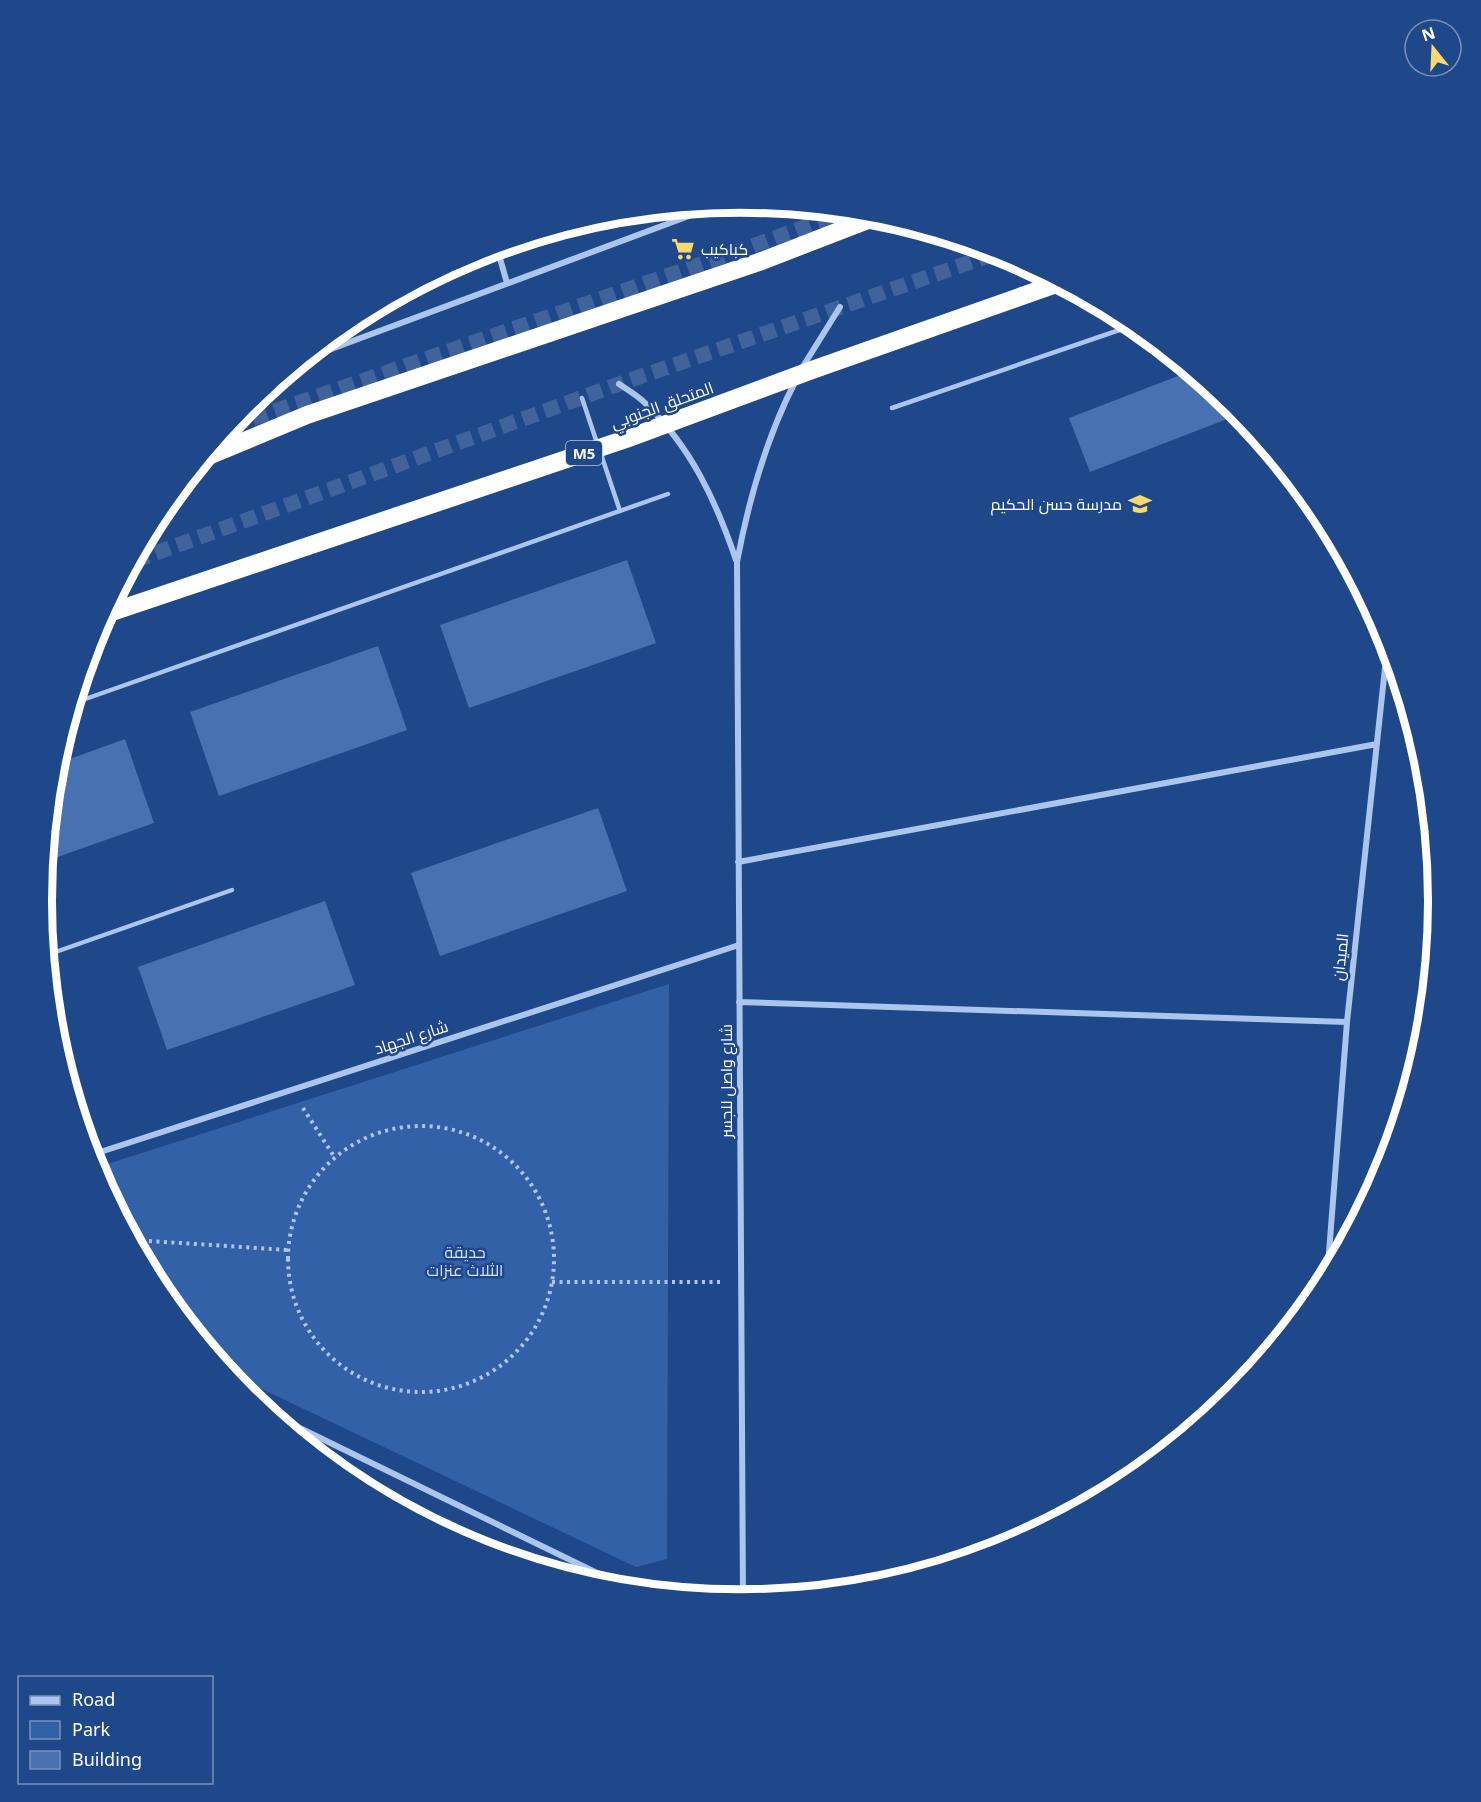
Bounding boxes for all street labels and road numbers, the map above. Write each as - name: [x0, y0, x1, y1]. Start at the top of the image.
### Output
- street label: المتحلق الجنوبي: [608, 376, 718, 437]
- road number: M5: [566, 441, 602, 465]
- street label: الميدان: [1327, 932, 1353, 982]
- street label: شارع الجهاد: [371, 1015, 451, 1060]
- street label: شارع واصل للجسر: [715, 1024, 738, 1139]

